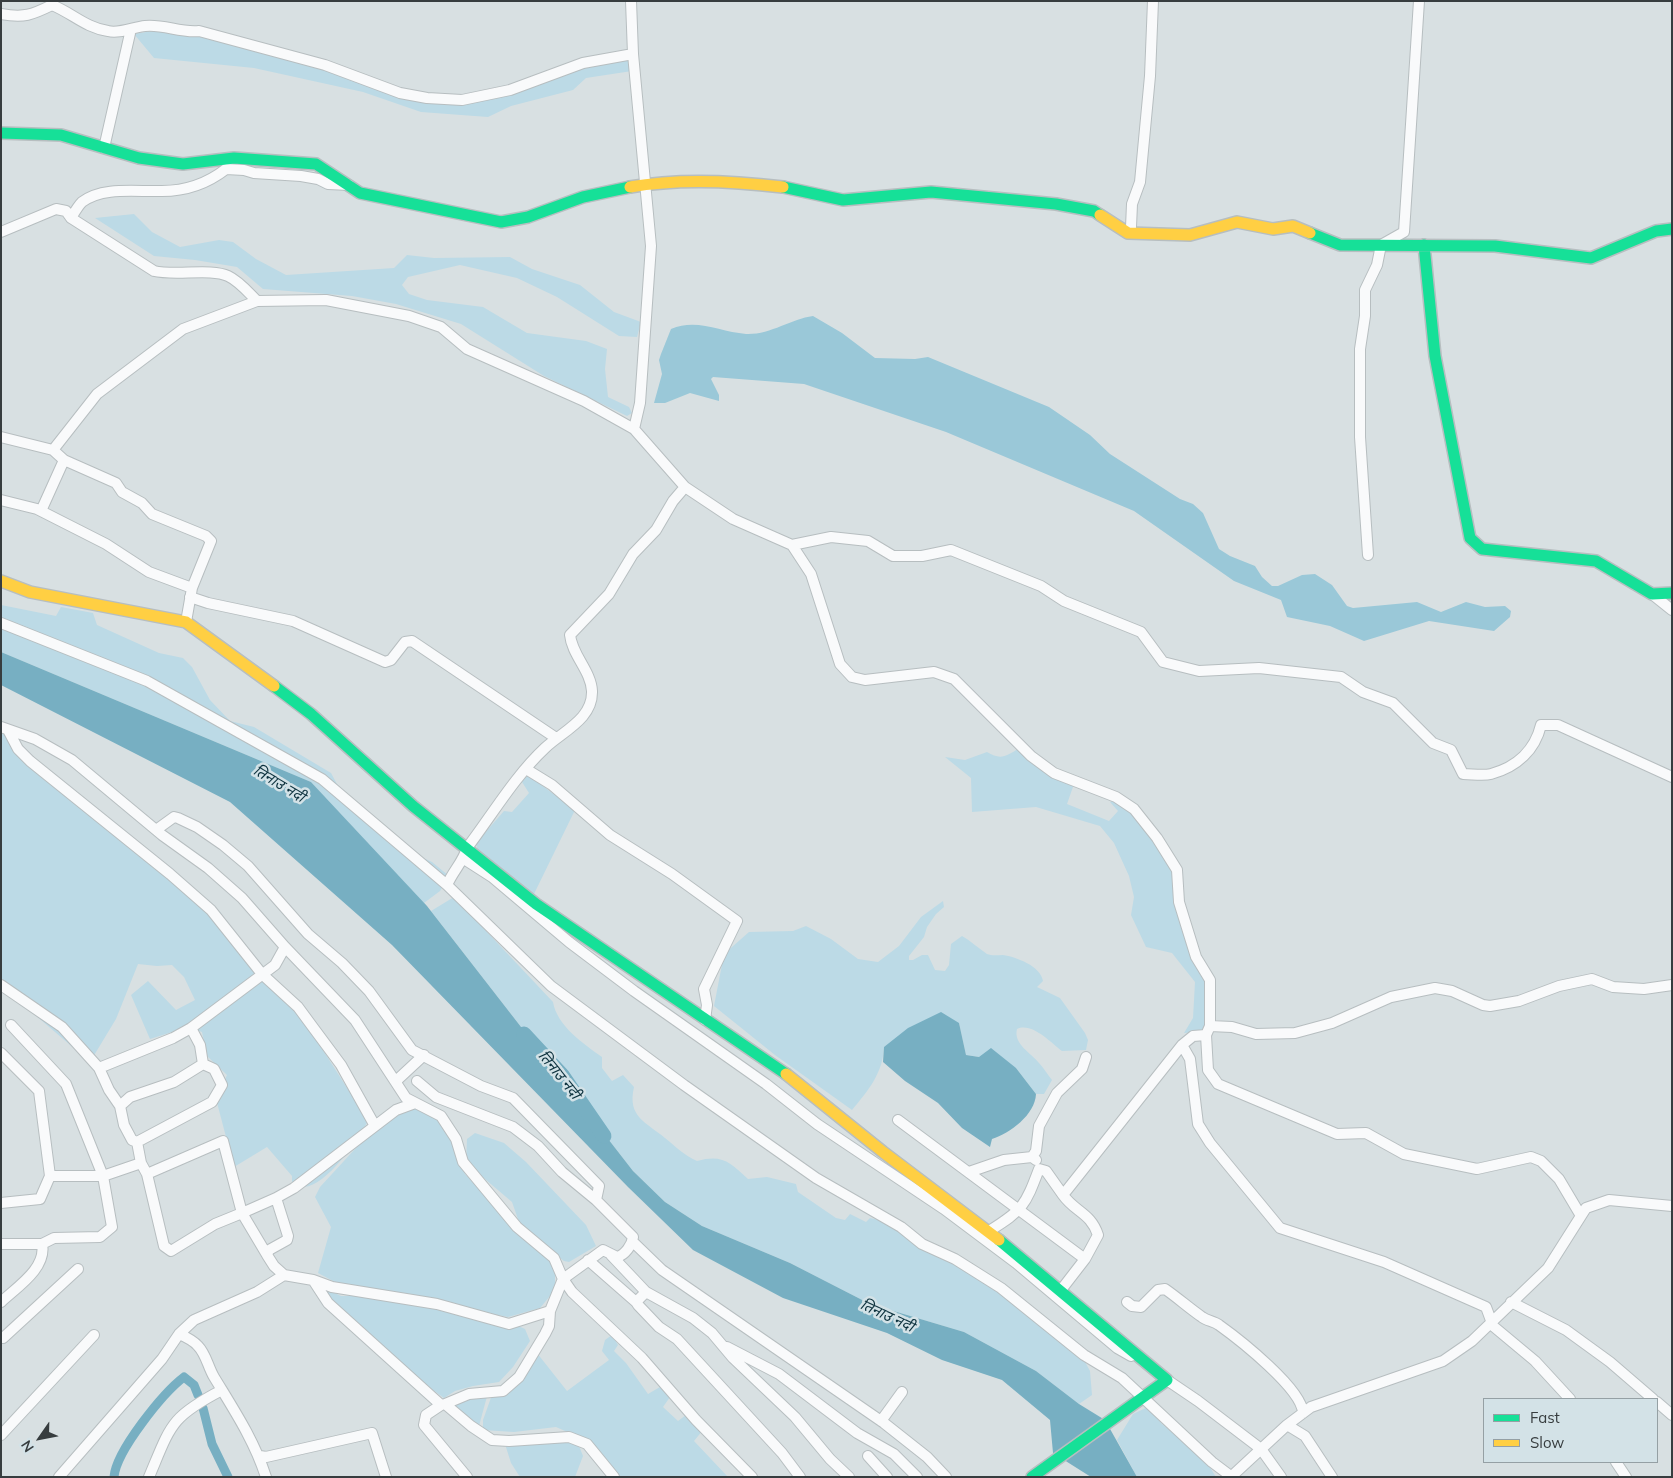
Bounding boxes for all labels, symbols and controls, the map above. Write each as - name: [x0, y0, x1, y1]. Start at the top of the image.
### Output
- water label: तिनाउ नदी: [250, 762, 308, 806]
- water label: तिनाउ नदी: [534, 1047, 584, 1103]
- water label: तिनाउ नदी: [857, 1296, 917, 1336]
- legend: [1483, 1398, 1658, 1463]
- text: Fast: [1530, 1408, 1560, 1427]
- north arrow: [15, 1413, 65, 1463]
- text: Slow: [1530, 1433, 1564, 1452]
- text: N: [17, 1437, 38, 1456]

